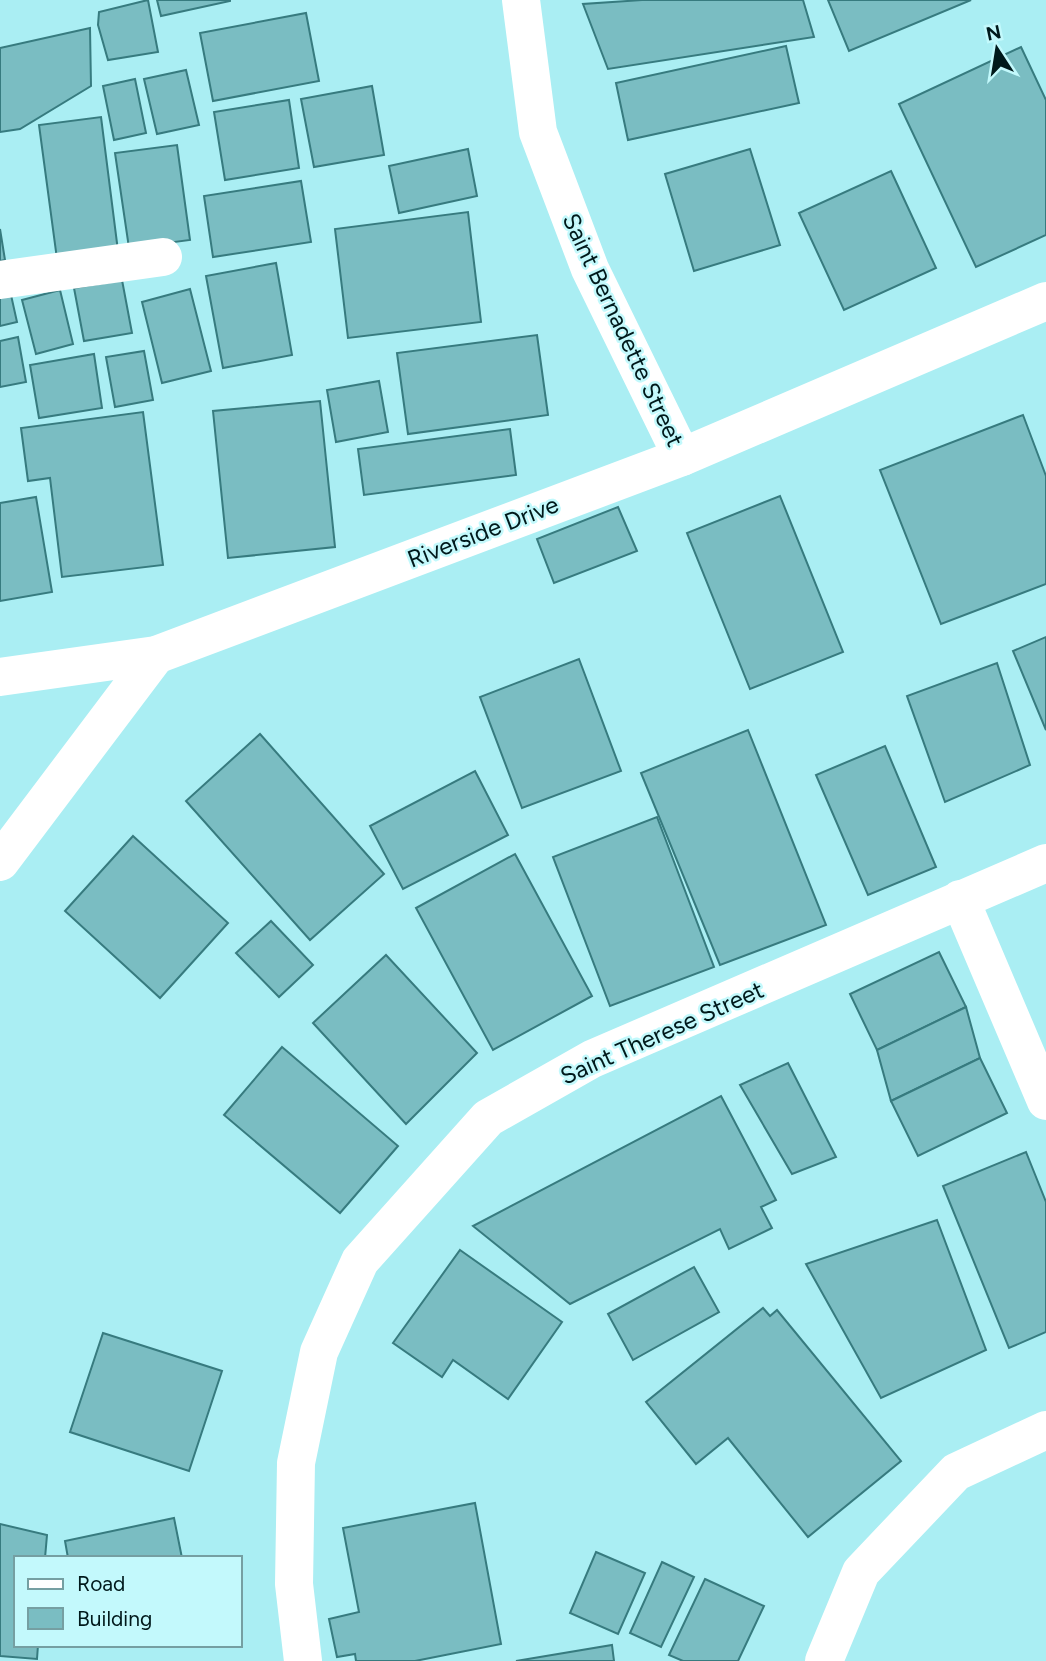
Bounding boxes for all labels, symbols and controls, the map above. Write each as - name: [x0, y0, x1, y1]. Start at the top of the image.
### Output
- north arrow: [962, 14, 1032, 84]
- text: N: [984, 20, 1003, 46]
- street label: Saint Bernadette Street: [557, 209, 690, 451]
- street label: Riverside Drive: [403, 489, 562, 574]
- street label: Saint Therese Street: [556, 975, 768, 1090]
- legend: [14, 1556, 242, 1647]
- text: Road: [77, 1571, 125, 1596]
- text: Building: [77, 1606, 152, 1631]

